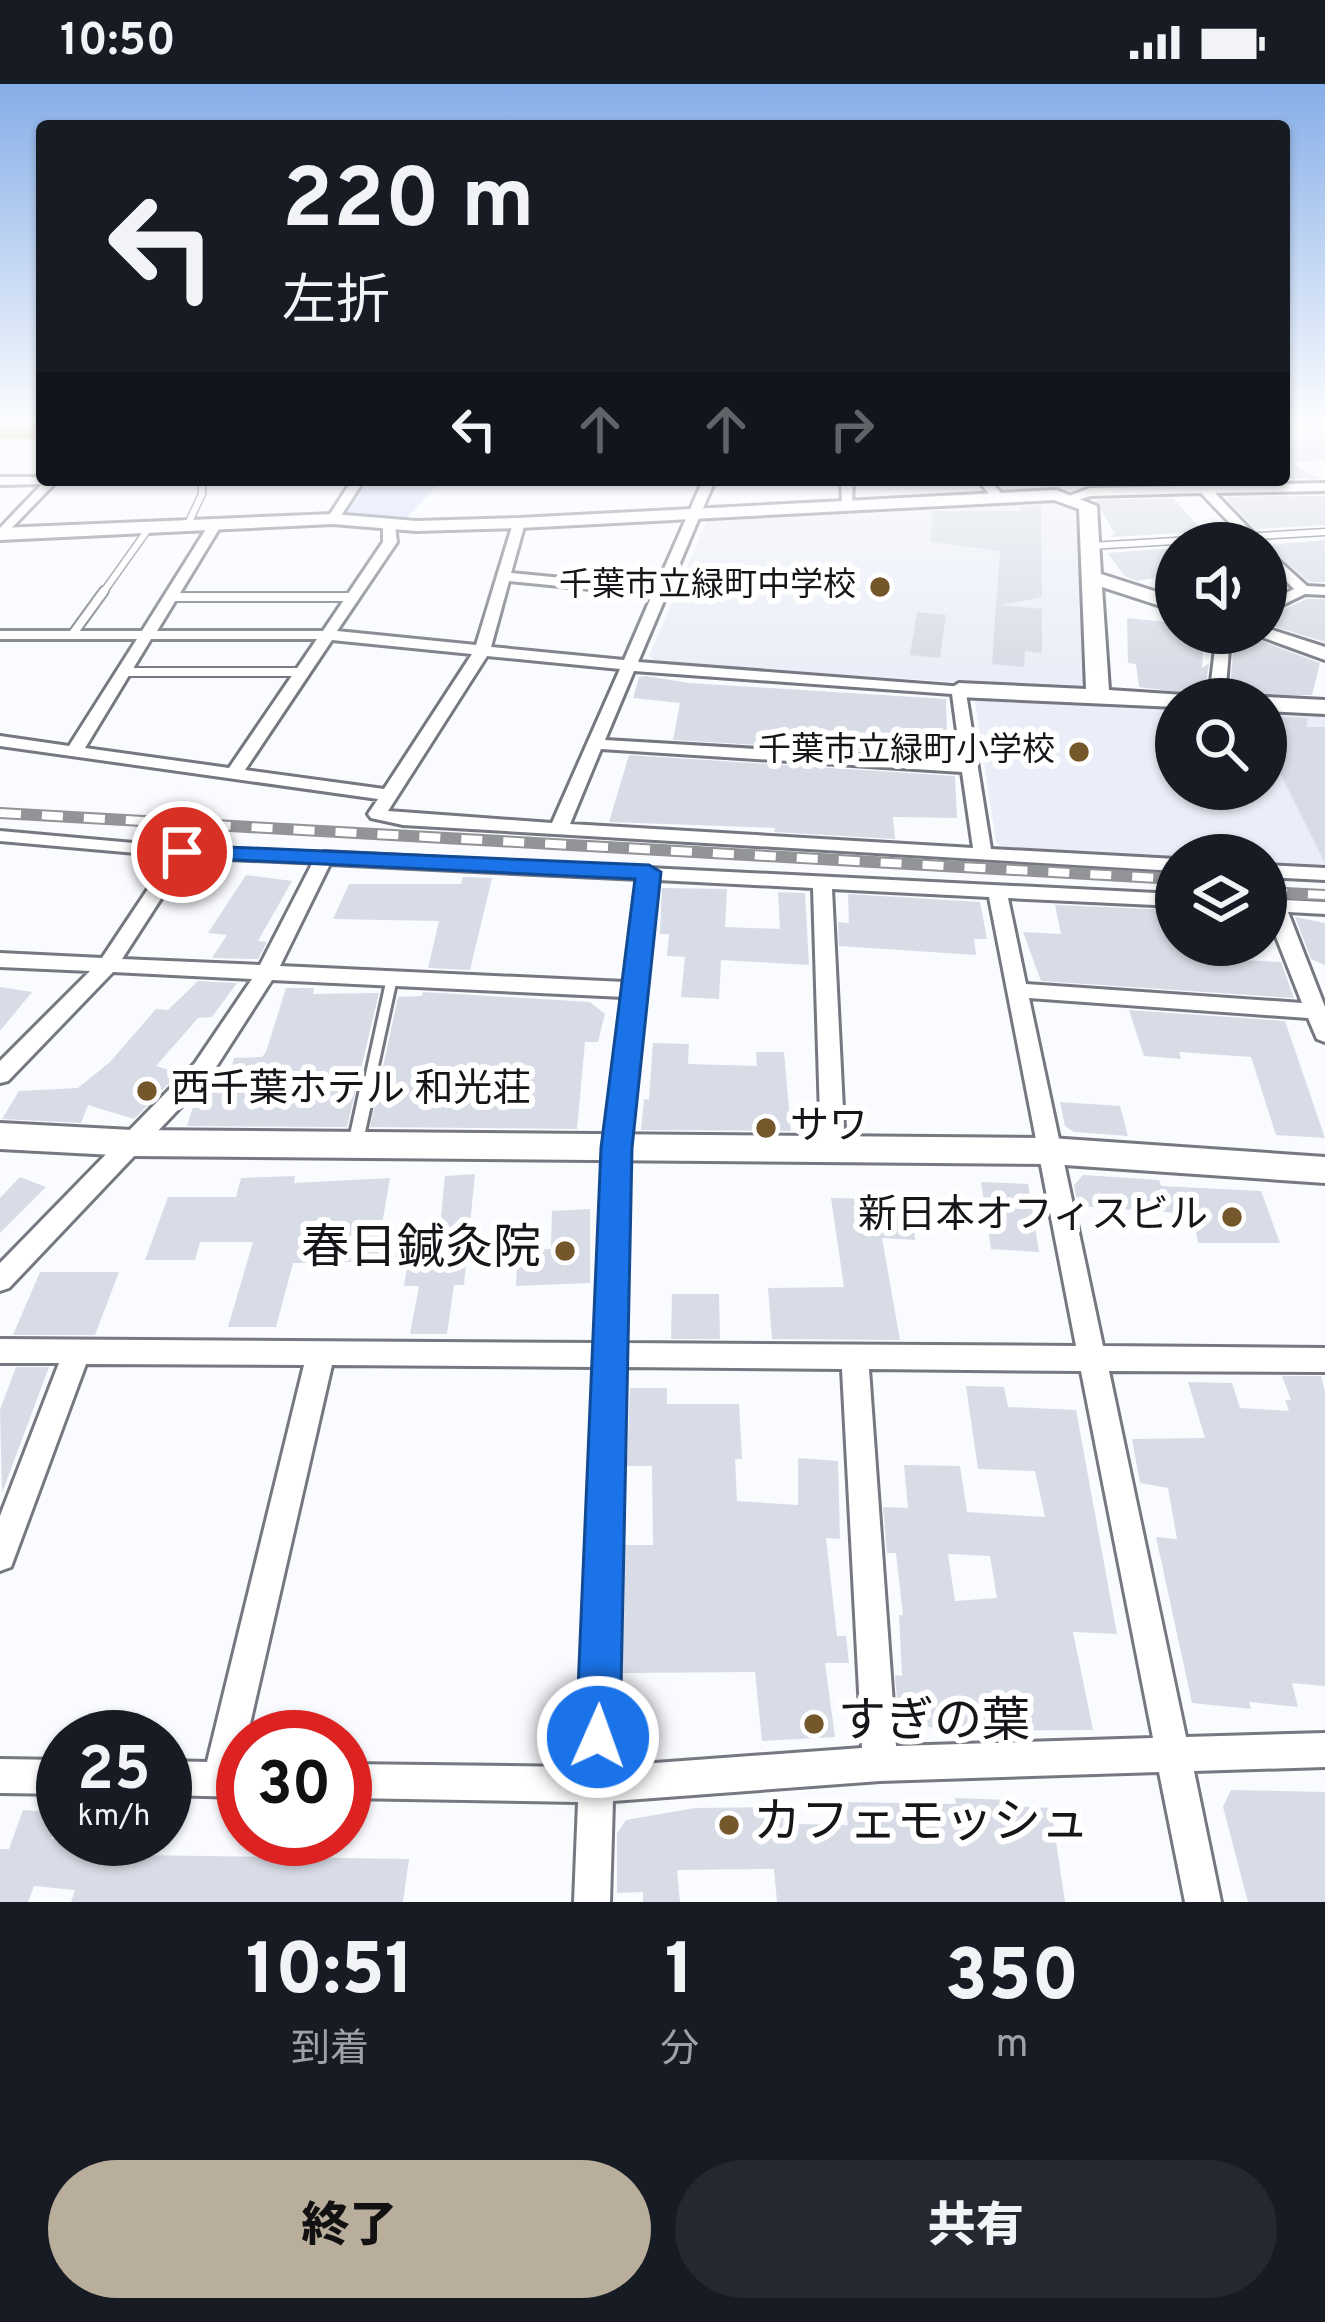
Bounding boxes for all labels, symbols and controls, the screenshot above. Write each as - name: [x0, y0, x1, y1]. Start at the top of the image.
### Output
- text: 10:50: [60, 14, 176, 71]
- text: 220 m: [282, 151, 535, 257]
- icon: left: [84, 168, 240, 324]
- text: 左折: [282, 270, 390, 339]
- icon: left: [441, 396, 507, 462]
- icon: ahead: [567, 396, 633, 462]
- icon: ahead: [693, 396, 759, 462]
- icon: right: [819, 396, 885, 462]
- map controls: [1155, 522, 1287, 966]
- button: sound: [1155, 522, 1287, 654]
- place label: 千葉市立緑町中学校: [559, 566, 856, 608]
- marker: 千葉市立緑町中学校: [867, 574, 893, 600]
- button: search: [1155, 678, 1287, 810]
- place label: 千葉市立緑町小学校: [758, 731, 1055, 773]
- marker: 千葉市立緑町小学校: [1066, 739, 1092, 765]
- pin: [131, 801, 233, 903]
- icon: arrive: [149, 819, 215, 885]
- button: layers: [1155, 834, 1287, 966]
- place label: 西千葉ホテル 和光荘: [171, 1067, 531, 1116]
- marker: 西千葉ホテル 和光荘: [134, 1078, 160, 1104]
- place label: サワ: [790, 1104, 868, 1153]
- marker: サワ: [753, 1115, 779, 1141]
- place label: 新日本オフィスビル: [858, 1193, 1208, 1242]
- marker: 新日本オフィスビル: [1219, 1204, 1245, 1230]
- place label: 春日鍼灸院: [301, 1221, 541, 1281]
- marker: 春日鍼灸院: [552, 1238, 578, 1264]
- position arrow: [535, 1674, 661, 1800]
- place label: すぎの葉: [838, 1694, 1030, 1754]
- speed limit sign: 30: [216, 1710, 372, 1866]
- marker: すぎの葉: [801, 1711, 827, 1737]
- text: 25: [77, 1735, 151, 1811]
- place label: カフェモッシュ: [753, 1795, 1089, 1855]
- text: km/h: [78, 1799, 150, 1836]
- marker: カフェモッシュ: [716, 1812, 742, 1838]
- text: 10:51: [246, 1928, 414, 2020]
- text: 1: [665, 1928, 694, 2020]
- text: 350: [945, 1934, 1079, 2026]
- text: m: [995, 2022, 1028, 2071]
- text: 到着: [291, 2027, 369, 2076]
- text: 分: [660, 2027, 699, 2076]
- button: 終了: [48, 2160, 651, 2298]
- button: 共有: [675, 2160, 1277, 2298]

